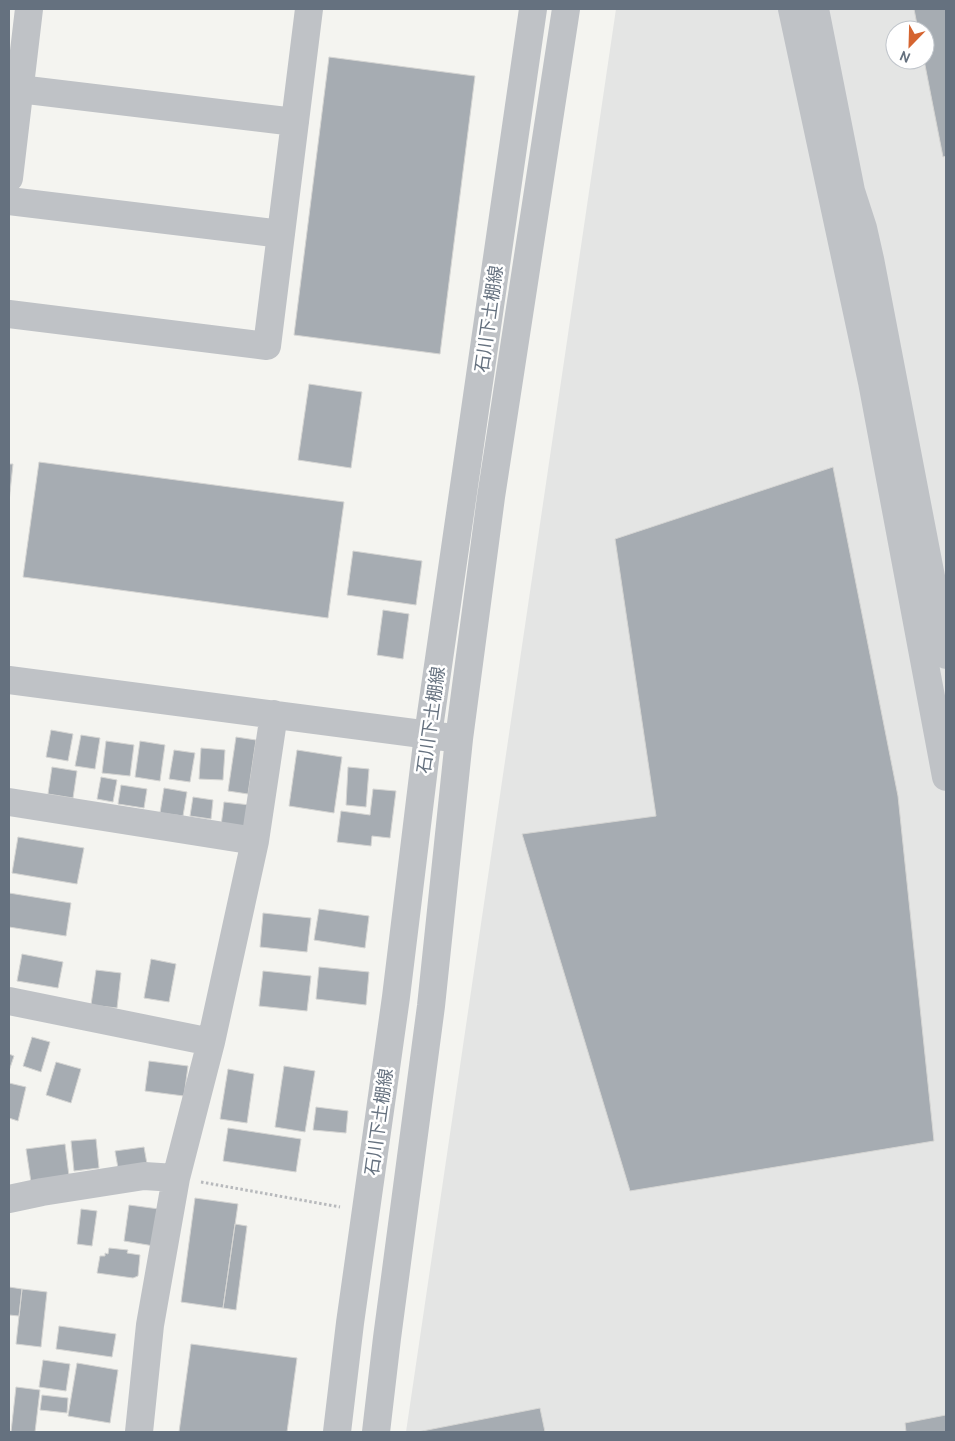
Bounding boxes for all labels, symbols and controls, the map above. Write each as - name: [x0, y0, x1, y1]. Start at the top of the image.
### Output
- north arrow: [885, 20, 935, 70]
- text: N: [897, 47, 913, 67]
- street label: 石川下土棚線: [471, 264, 507, 374]
- street label: 石川下土棚線: [413, 665, 449, 775]
- street label: 石川下土棚線: [361, 1067, 397, 1177]

